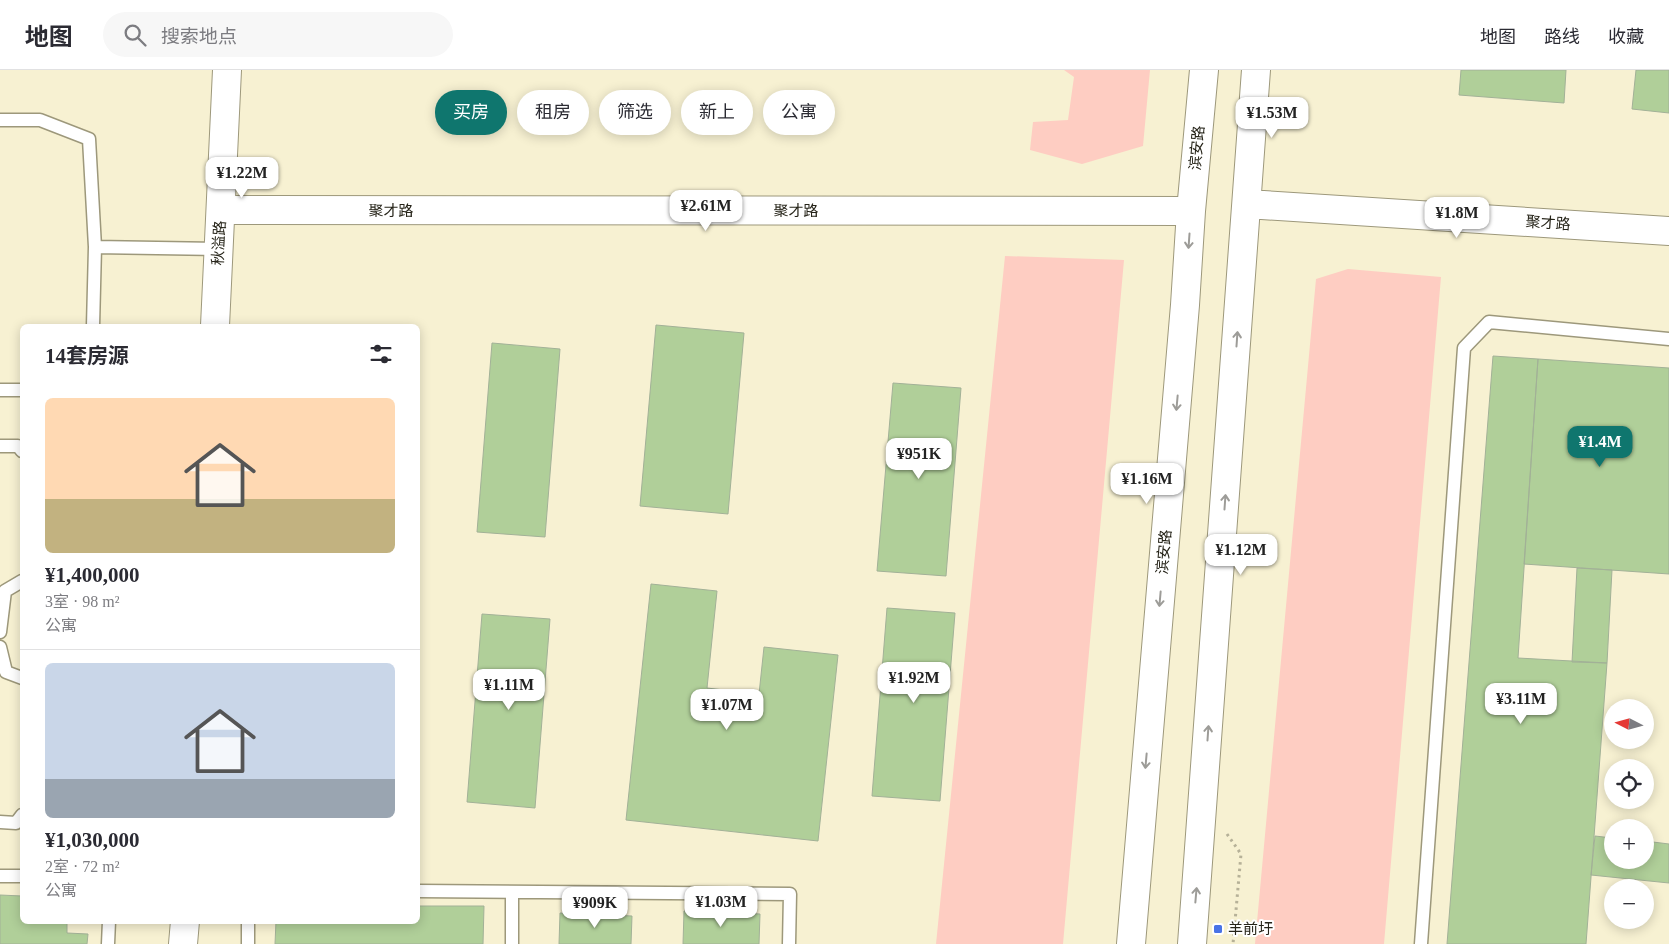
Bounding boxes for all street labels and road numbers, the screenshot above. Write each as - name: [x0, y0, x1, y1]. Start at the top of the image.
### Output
- street label: 滨安路: [1187, 125, 1207, 171]
- street label: 聚才路: [368, 203, 414, 219]
- street label: 聚才路: [773, 203, 819, 219]
- street label: 聚才路: [1525, 213, 1571, 233]
- street label: 秋溢路: [210, 220, 228, 266]
- street label: 滨安路: [1154, 529, 1174, 575]

